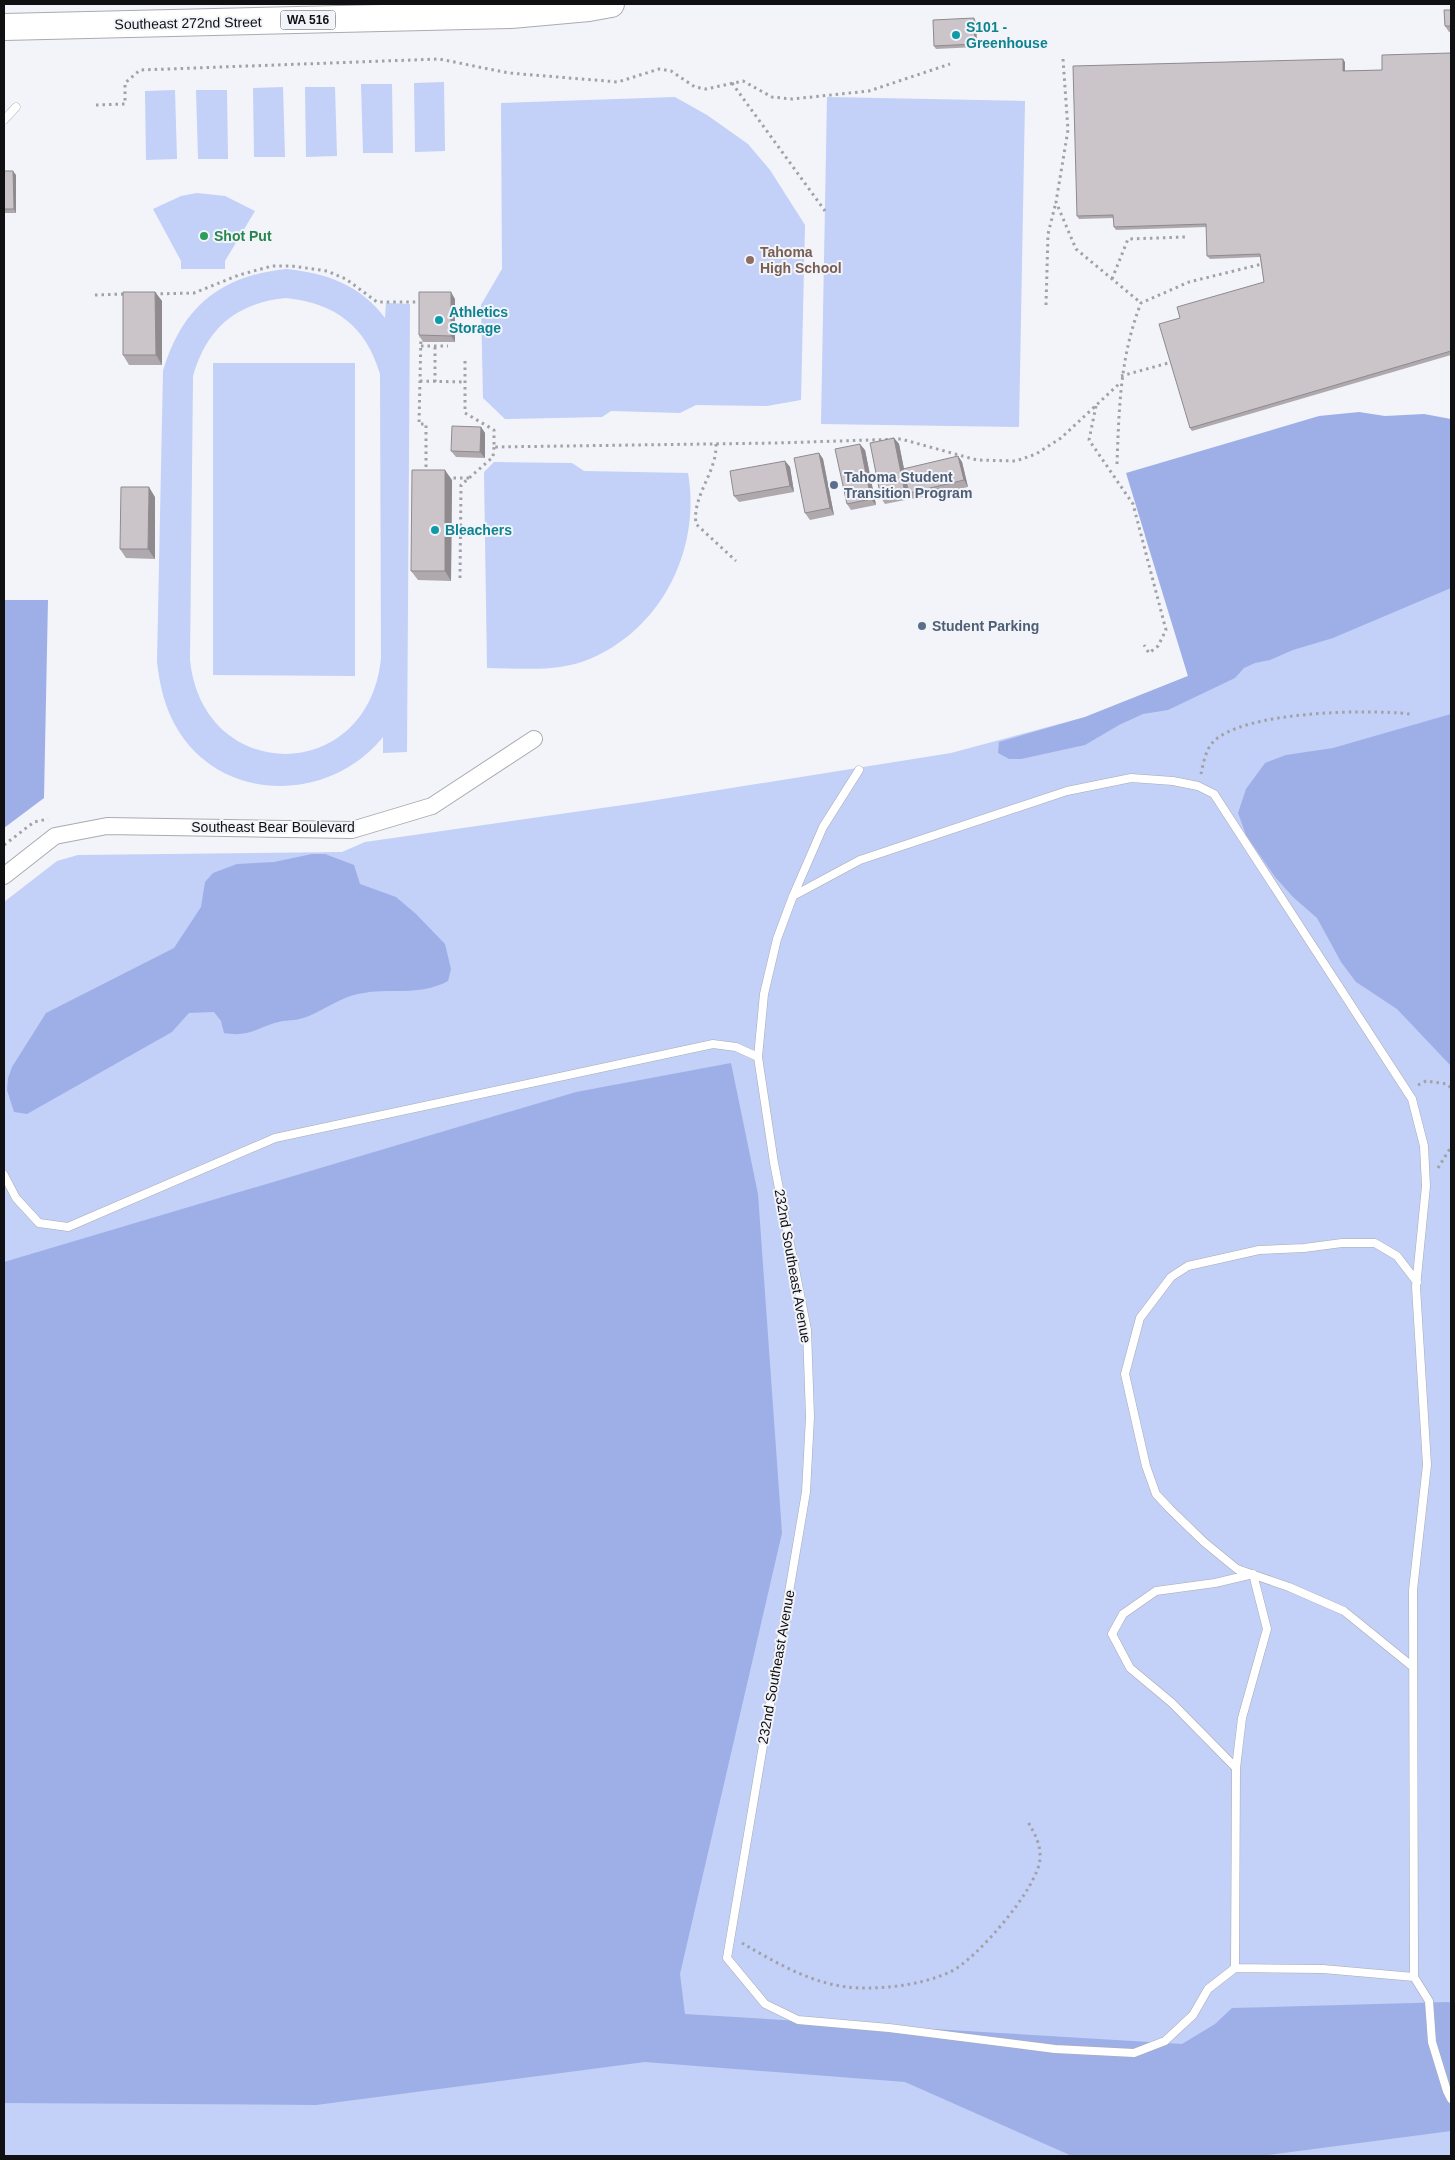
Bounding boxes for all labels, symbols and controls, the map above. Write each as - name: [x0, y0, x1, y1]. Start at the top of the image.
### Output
- road number: WA 516: [280, 10, 336, 30]
- street label: Southeast 272nd Street: [114, 14, 262, 32]
- place label: S101 - Greenhouse: [966, 19, 1048, 51]
- marker: S101 - Greenhouse: [950, 29, 962, 41]
- place label: Shot Put: [214, 228, 272, 244]
- marker: Shot Put: [198, 230, 210, 242]
- place label: Tahoma High School: [760, 244, 842, 276]
- marker: Tahoma High School: [744, 254, 756, 266]
- place label: Athletics Storage: [449, 304, 508, 336]
- marker: Athletics Storage: [433, 314, 445, 326]
- place label: Tahoma Student Transition Program: [844, 469, 972, 501]
- marker: Tahoma Student Transition Program: [828, 479, 840, 491]
- place label: Bleachers: [445, 522, 512, 538]
- marker: Bleachers: [429, 524, 441, 536]
- place label: Student Parking: [932, 618, 1039, 634]
- marker: Student Parking: [916, 620, 928, 632]
- street label: Southeast Bear Boulevard: [191, 819, 355, 835]
- street label: 232nd Southeast Avenue: [772, 1188, 814, 1345]
- street label: 232nd Southeast Avenue: [755, 1588, 797, 1745]

